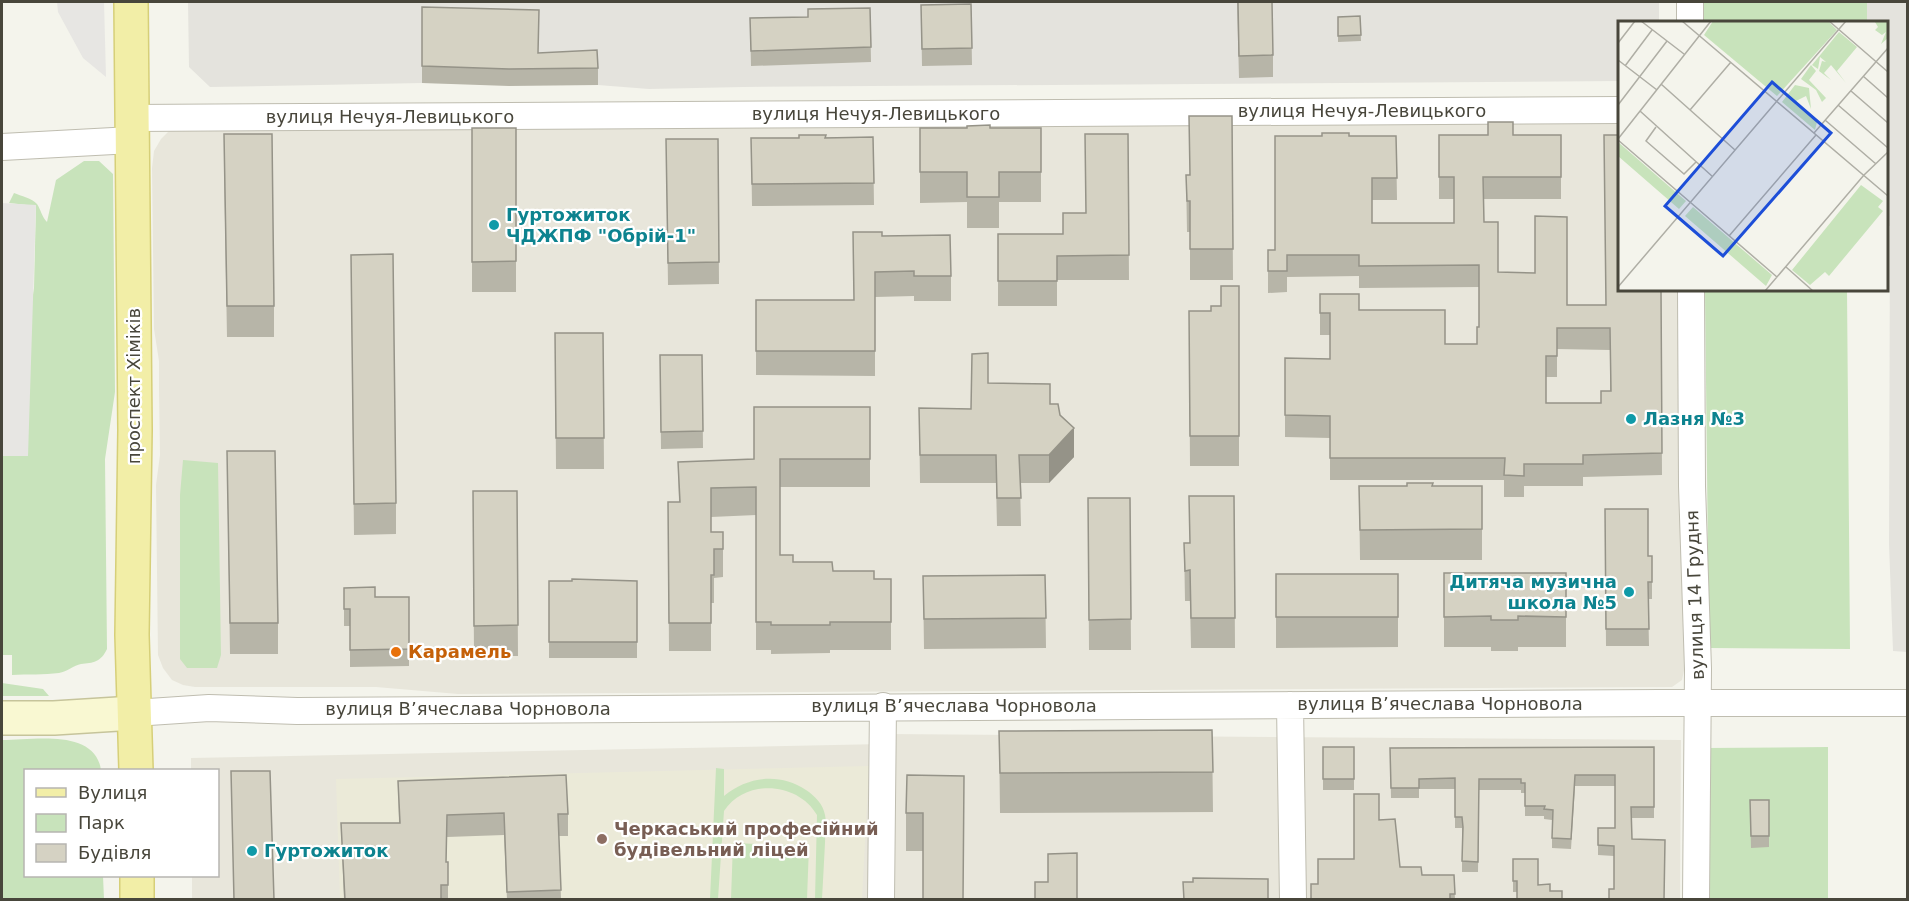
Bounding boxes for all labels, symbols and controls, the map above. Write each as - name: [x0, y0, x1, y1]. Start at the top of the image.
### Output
- inset map: [1618, 21, 1888, 291]
- street label: вулиця Нечуя-Левицького: [1238, 100, 1486, 121]
- street label: вулиця Нечуя-Левицького: [752, 103, 1000, 124]
- street label: вулиця Нечуя-Левицького: [266, 106, 514, 127]
- place label: Гуртожиток ЧДЖПФ "Обрій-1": [506, 204, 696, 246]
- marker: Гуртожиток ЧДЖПФ "Обрій-1": [487, 218, 501, 232]
- street label: проспект Хіміків: [123, 308, 144, 464]
- place label: Лазня №3: [1643, 408, 1745, 429]
- marker: Лазня №3: [1624, 412, 1638, 426]
- street label: вулиця 14 Грудня: [1681, 510, 1708, 680]
- place label: Дитяча музична школа №5: [1449, 571, 1617, 613]
- marker: Дитяча музична школа №5: [1622, 585, 1636, 599]
- place label: Карамель: [408, 641, 511, 662]
- marker: Карамель: [389, 645, 403, 659]
- street label: вулиця Вʼячеслава Чорновола: [1297, 693, 1583, 714]
- street label: вулиця Вʼячеслава Чорновола: [811, 695, 1097, 716]
- street label: вулиця Вʼячеслава Чорновола: [325, 698, 611, 719]
- legend: [24, 769, 219, 877]
- text: Вулиця: [78, 782, 147, 803]
- text: Парк: [78, 812, 125, 833]
- place label: Черкаський професійний будівельний ліцей: [614, 818, 879, 860]
- marker: Черкаський професійний будівельний ліцей: [595, 832, 609, 846]
- place label: Гуртожиток: [264, 840, 388, 861]
- text: Будівля: [78, 842, 151, 863]
- marker: Гуртожиток: [245, 844, 259, 858]

